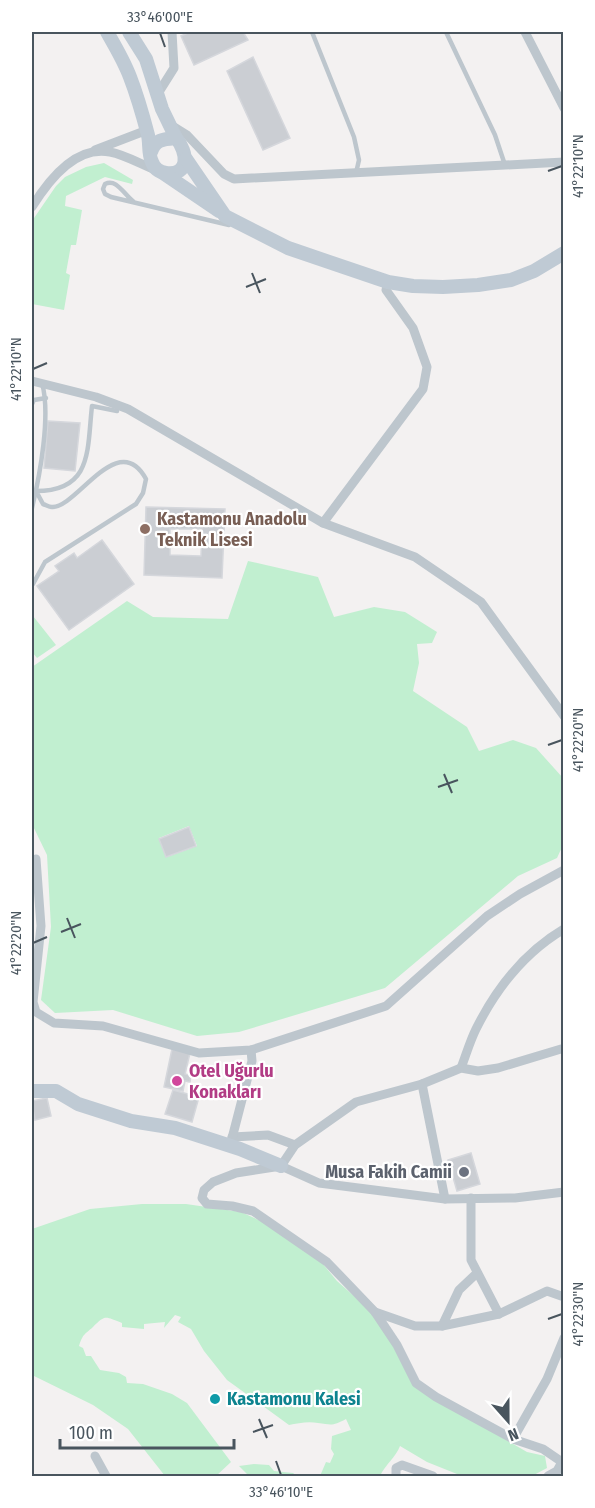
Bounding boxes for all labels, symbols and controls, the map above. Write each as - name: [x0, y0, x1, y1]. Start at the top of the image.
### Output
- text: 33°46'00"E: [127, 8, 193, 26]
- text: 41°22'10"N: [569, 134, 587, 198]
- text: 41°22'10"N: [7, 337, 25, 401]
- place label: Kastamonu Anadolu Teknik Lisesi: [157, 508, 307, 551]
- marker: Kastamonu Anadolu Teknik Lisesi: [138, 522, 152, 536]
- text: 41°22'20"N: [569, 708, 587, 772]
- text: 41°22'20"N: [7, 911, 25, 975]
- place label: Otel Uğurlu Konakları: [189, 1060, 274, 1103]
- marker: Otel Uğurlu Konakları: [170, 1074, 184, 1088]
- place label: Musa Fakih Camii: [325, 1161, 452, 1183]
- marker: Musa Fakih Camii: [457, 1165, 471, 1179]
- text: 41°22'30"N: [569, 1282, 587, 1346]
- place label: Kastamonu Kalesi: [227, 1388, 361, 1410]
- north arrow: [478, 1391, 538, 1451]
- marker: Kastamonu Kalesi: [208, 1392, 222, 1406]
- scale bar: [60, 1412, 234, 1450]
- text: 100 m: [69, 1422, 113, 1444]
- text: N: [505, 1424, 521, 1445]
- text: 33°46'10"E: [249, 1483, 313, 1501]

